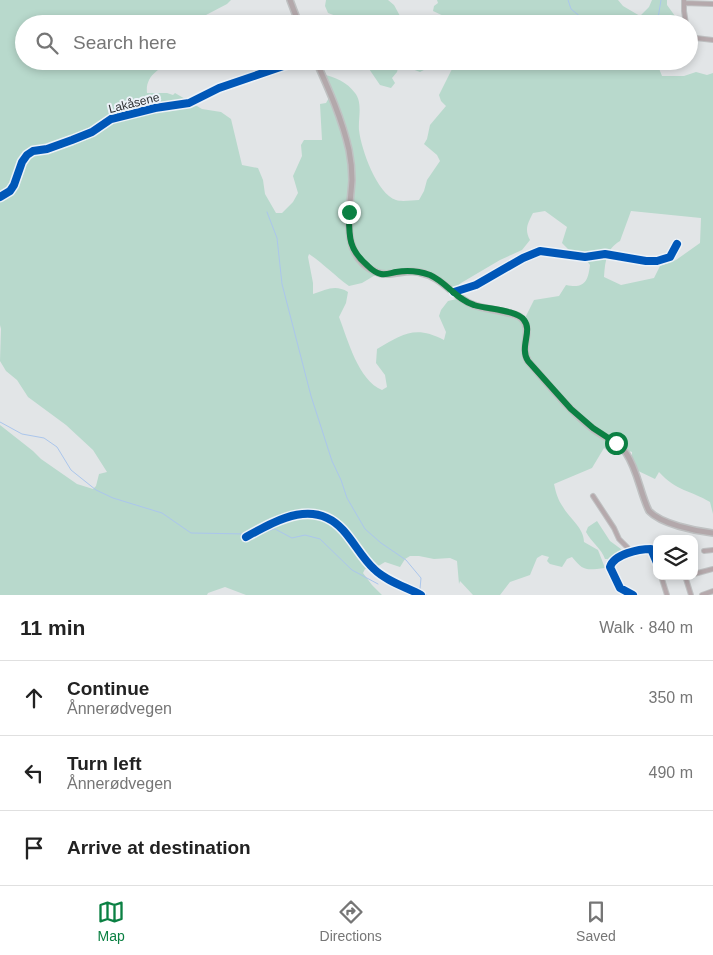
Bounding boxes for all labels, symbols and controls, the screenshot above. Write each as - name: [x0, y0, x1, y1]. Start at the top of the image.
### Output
- search box: [15, 15, 698, 70]
- icon: search: [33, 29, 61, 57]
- text: Search here: [73, 32, 177, 53]
- street label: Lakåsene: [107, 90, 161, 116]
- route end: [338, 201, 361, 224]
- route start: [605, 432, 628, 455]
- map controls: [653, 535, 698, 580]
- button: layers: [653, 535, 698, 580]
- text: 11 min: [20, 616, 85, 639]
- text: Walk · 840 m: [599, 619, 693, 636]
- text: Continue: [67, 678, 149, 699]
- icon: ahead: [20, 684, 48, 712]
- text: 350 m: [649, 689, 693, 706]
- text: Ånnerødvegen: [67, 700, 172, 717]
- text: Turn left: [67, 753, 142, 774]
- icon: left: [20, 759, 48, 787]
- text: 490 m: [649, 764, 693, 781]
- text: Ånnerødvegen: [67, 775, 172, 792]
- icon: arrive: [20, 834, 48, 862]
- text: Arrive at destination: [67, 837, 251, 858]
- tab: Map: [97, 898, 125, 944]
- tab: Directions: [320, 898, 382, 944]
- tab: Saved: [576, 898, 616, 944]

